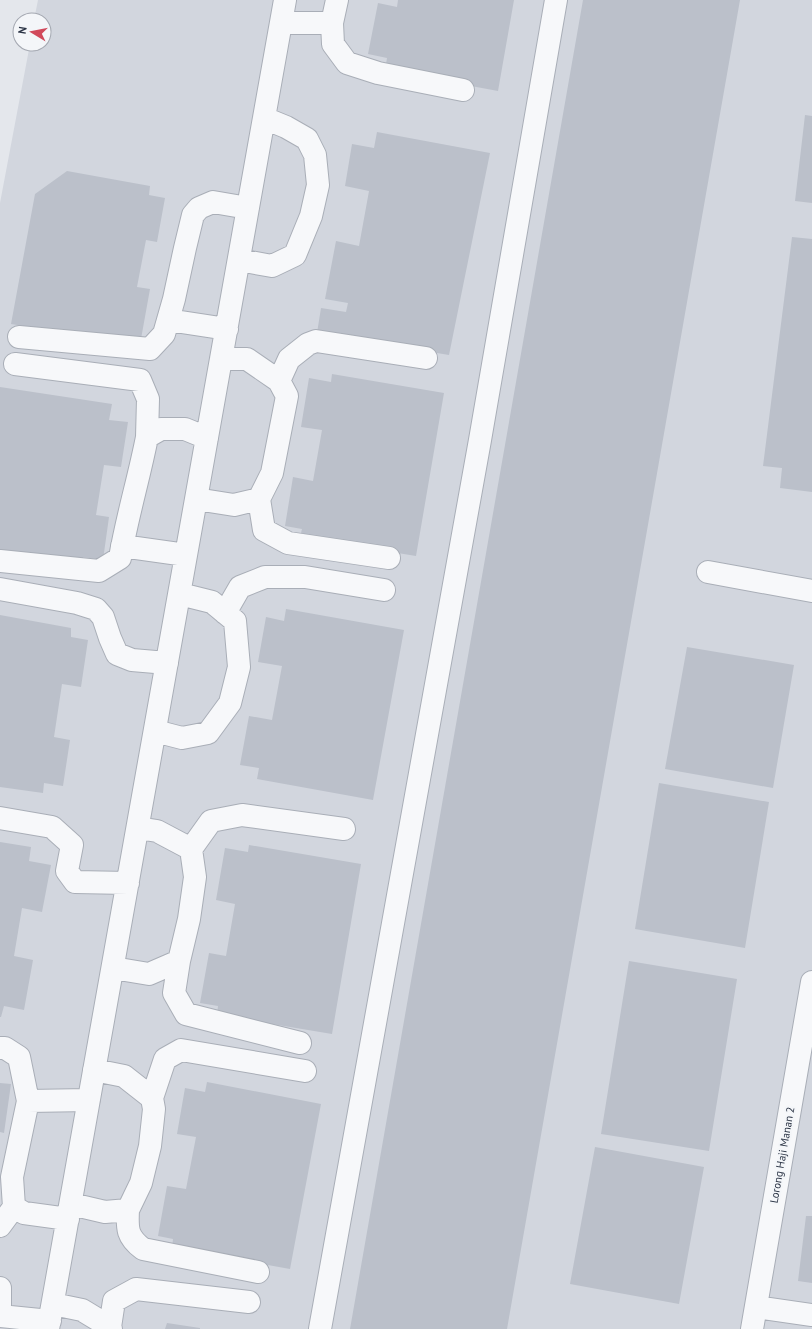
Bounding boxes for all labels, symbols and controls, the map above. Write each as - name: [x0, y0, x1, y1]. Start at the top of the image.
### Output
- north arrow: [12, 12, 52, 52]
- text: N: [15, 25, 30, 35]
- street label: Lorong Haji Manan 2: [767, 1106, 797, 1204]

